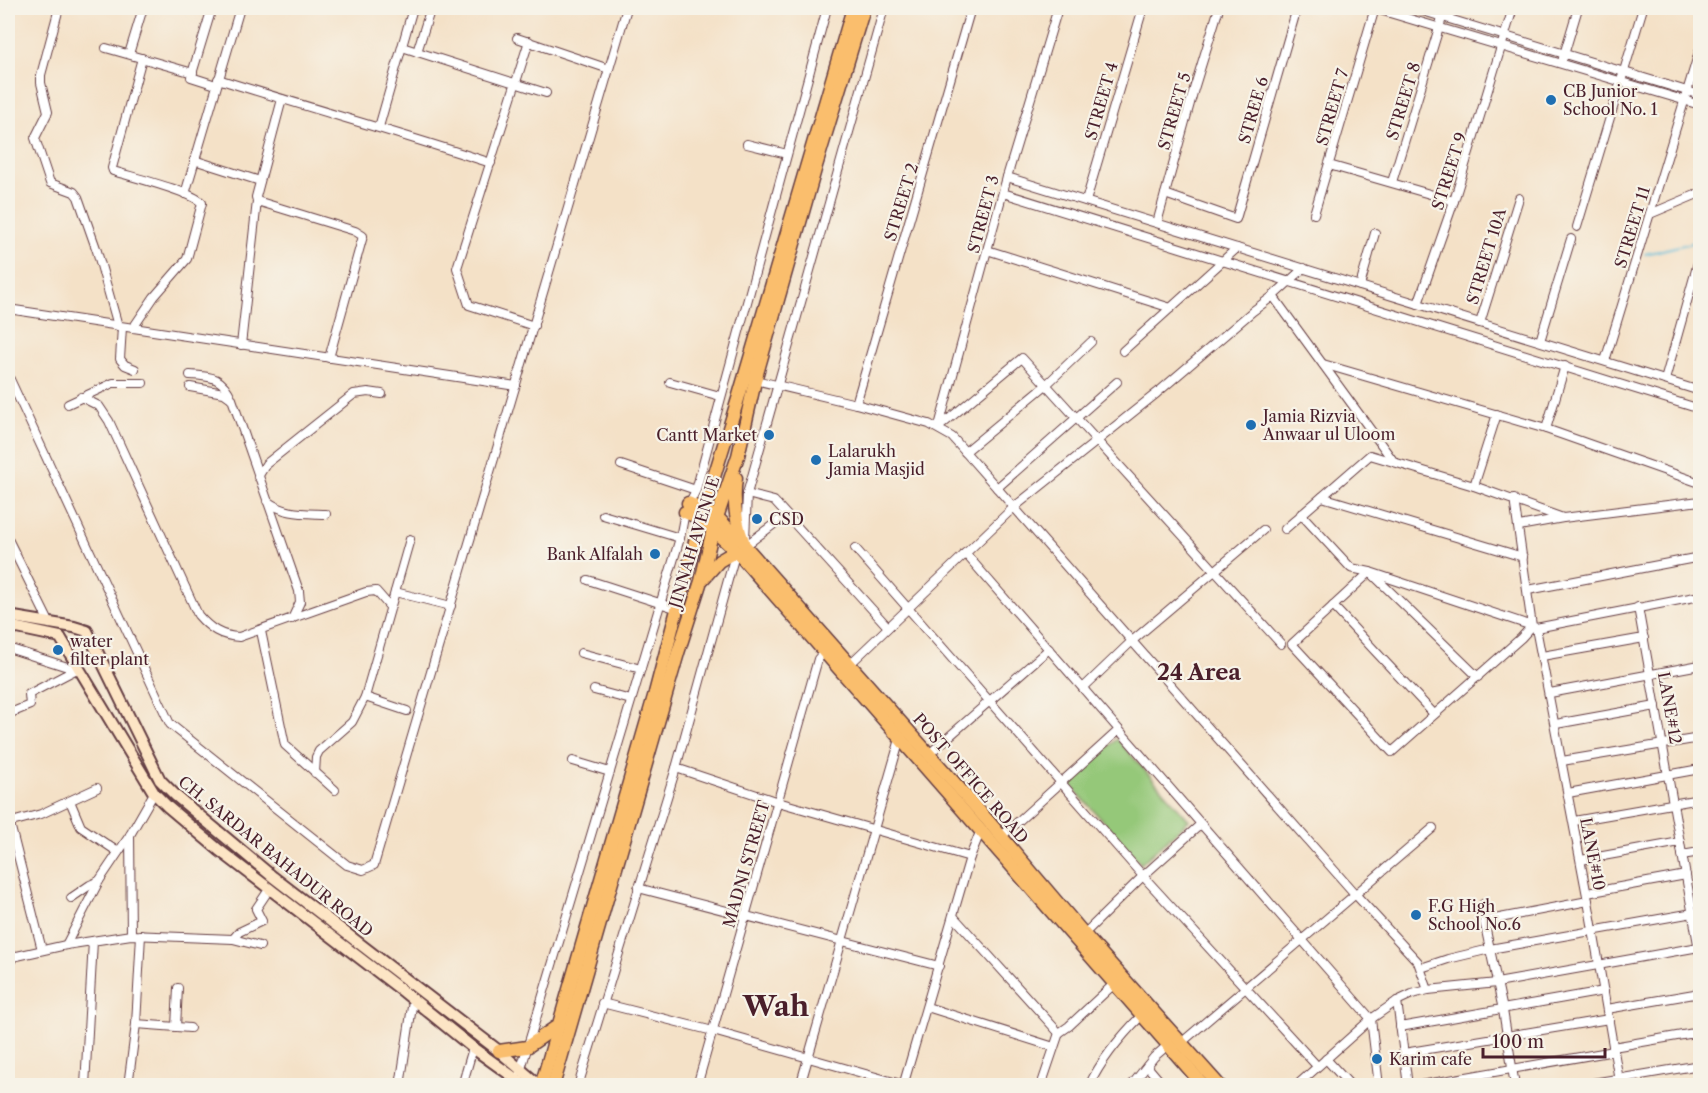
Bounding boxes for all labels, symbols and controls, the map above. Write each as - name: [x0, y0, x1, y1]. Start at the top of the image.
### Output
- street label: STREET 4: [1080, 60, 1122, 142]
- street label: STREET 8: [1382, 60, 1424, 142]
- street label: STREET 7: [1311, 66, 1353, 148]
- street label: STREET 5: [1153, 70, 1195, 152]
- street label: STREE 6: [1234, 74, 1272, 146]
- place label: CB Junior School No. 1: [1563, 81, 1658, 119]
- marker: CB Junior School No. 1: [1544, 93, 1558, 107]
- street label: STREET 9: [1427, 130, 1471, 212]
- street label: STREET 2: [880, 161, 922, 243]
- street label: STREET 3: [963, 173, 1003, 255]
- street label: STREET 11: [1610, 183, 1654, 270]
- street label: STREET 10A: [1462, 204, 1510, 307]
- place label: Jamia Rizvia Anwaar ul Uloom: [1260, 406, 1395, 444]
- marker: Jamia Rizvia Anwaar ul Uloom: [1244, 418, 1258, 432]
- place label: Cantt Market: [656, 425, 757, 445]
- marker: Cantt Market: [762, 428, 776, 442]
- place label: Lalarukh Jamia Masjid: [825, 441, 925, 479]
- marker: Lalarukh Jamia Masjid: [809, 453, 823, 467]
- street label: JINNAH AVENUE: [664, 474, 724, 613]
- place label: CSD: [769, 509, 804, 529]
- marker: CSD: [750, 512, 764, 526]
- place label: Bank Alfalah: [547, 544, 643, 564]
- marker: Bank Alfalah: [648, 547, 662, 561]
- place label: water filter plant: [69, 631, 149, 669]
- marker: water filter plant: [51, 643, 65, 657]
- district label: 24 Area: [1157, 659, 1241, 686]
- street label: LANE#12: [1654, 670, 1686, 746]
- street label: POST OFFICE ROAD: [909, 709, 1033, 847]
- street label: CH. SARDAR BAHADUR ROAD: [175, 771, 377, 941]
- street label: MADNI STREET: [718, 798, 774, 930]
- street label: LANE#10: [1576, 816, 1610, 892]
- place label: F.G High School No.6: [1428, 896, 1521, 934]
- marker: F.G High School No.6: [1409, 908, 1423, 922]
- district label: Wah: [742, 989, 809, 1023]
- scale bar: [1483, 1021, 1604, 1059]
- text: 100 m: [1492, 1031, 1544, 1053]
- place label: Karim cafe: [1389, 1049, 1472, 1069]
- marker: Karim cafe: [1370, 1052, 1384, 1066]

